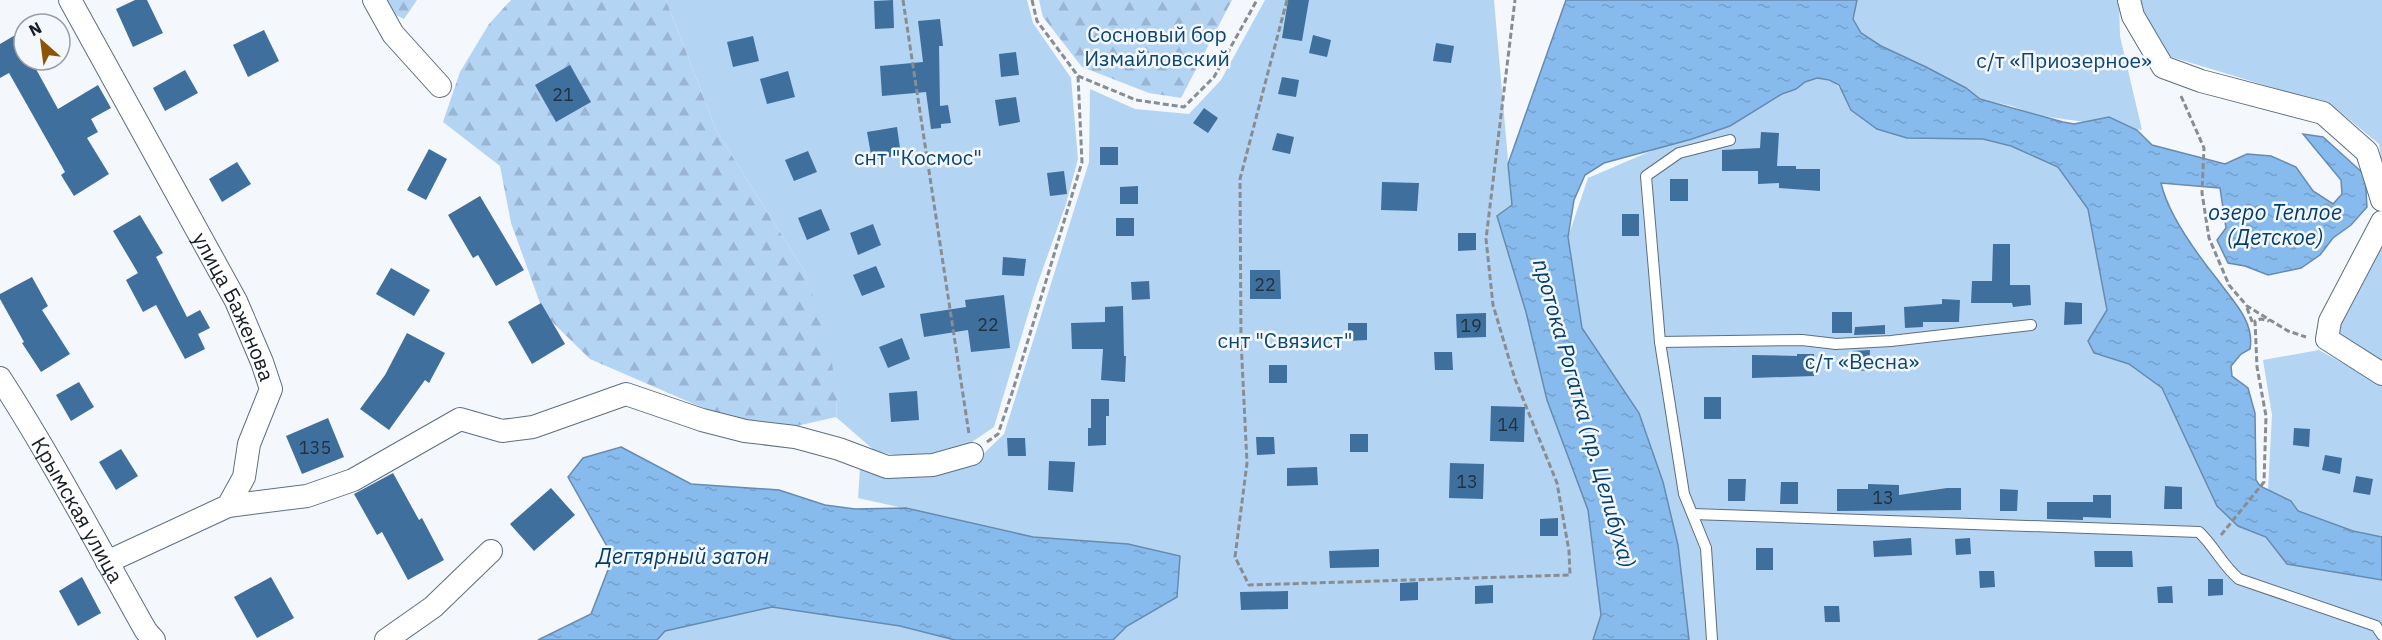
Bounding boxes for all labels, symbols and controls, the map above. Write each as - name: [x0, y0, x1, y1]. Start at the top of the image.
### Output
- north arrow: [12, 12, 72, 72]
- text: N: [25, 17, 45, 40]
- park label: Сосновый бор Измайловский: [1084, 20, 1230, 72]
- park label: с/т «Приозерное»: [1976, 46, 2152, 74]
- house number: 21: [552, 83, 574, 106]
- park label: снт "Космос": [854, 143, 982, 171]
- water label: озеро Теплое (Детское): [2208, 197, 2342, 251]
- street label: улица Баженова: [187, 227, 281, 384]
- water label: протока Рогатка (пр. Целибуха): [1527, 255, 1643, 571]
- house number: 22: [1254, 273, 1276, 296]
- house number: 22: [977, 313, 999, 336]
- house number: 19: [1460, 314, 1482, 337]
- park label: снт "Связист": [1217, 326, 1353, 354]
- park label: с/т «Весна»: [1805, 347, 1919, 375]
- house number: 14: [1497, 413, 1519, 436]
- street label: Крымская улица: [25, 431, 130, 588]
- house number: 135: [299, 436, 331, 459]
- house number: 13: [1456, 470, 1478, 493]
- house number: 13: [1872, 486, 1894, 509]
- water label: Дегтярный затон: [595, 541, 769, 570]

